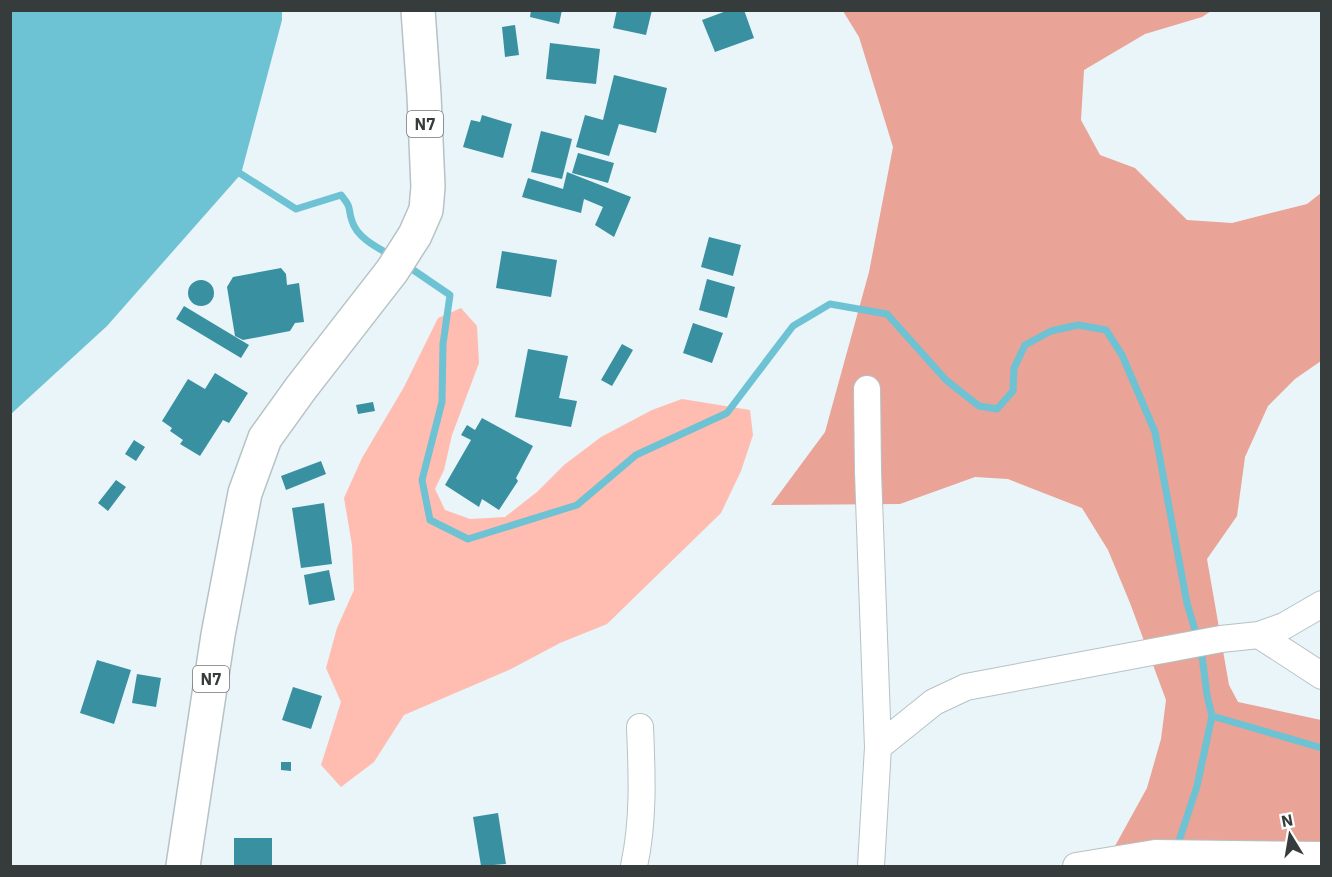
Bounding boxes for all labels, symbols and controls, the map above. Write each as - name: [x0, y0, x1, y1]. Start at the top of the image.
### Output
- road number: N7: [407, 111, 443, 137]
- road number: N7: [193, 666, 229, 692]
- north arrow: [1260, 805, 1320, 865]
- text: N: [1280, 809, 1295, 831]

